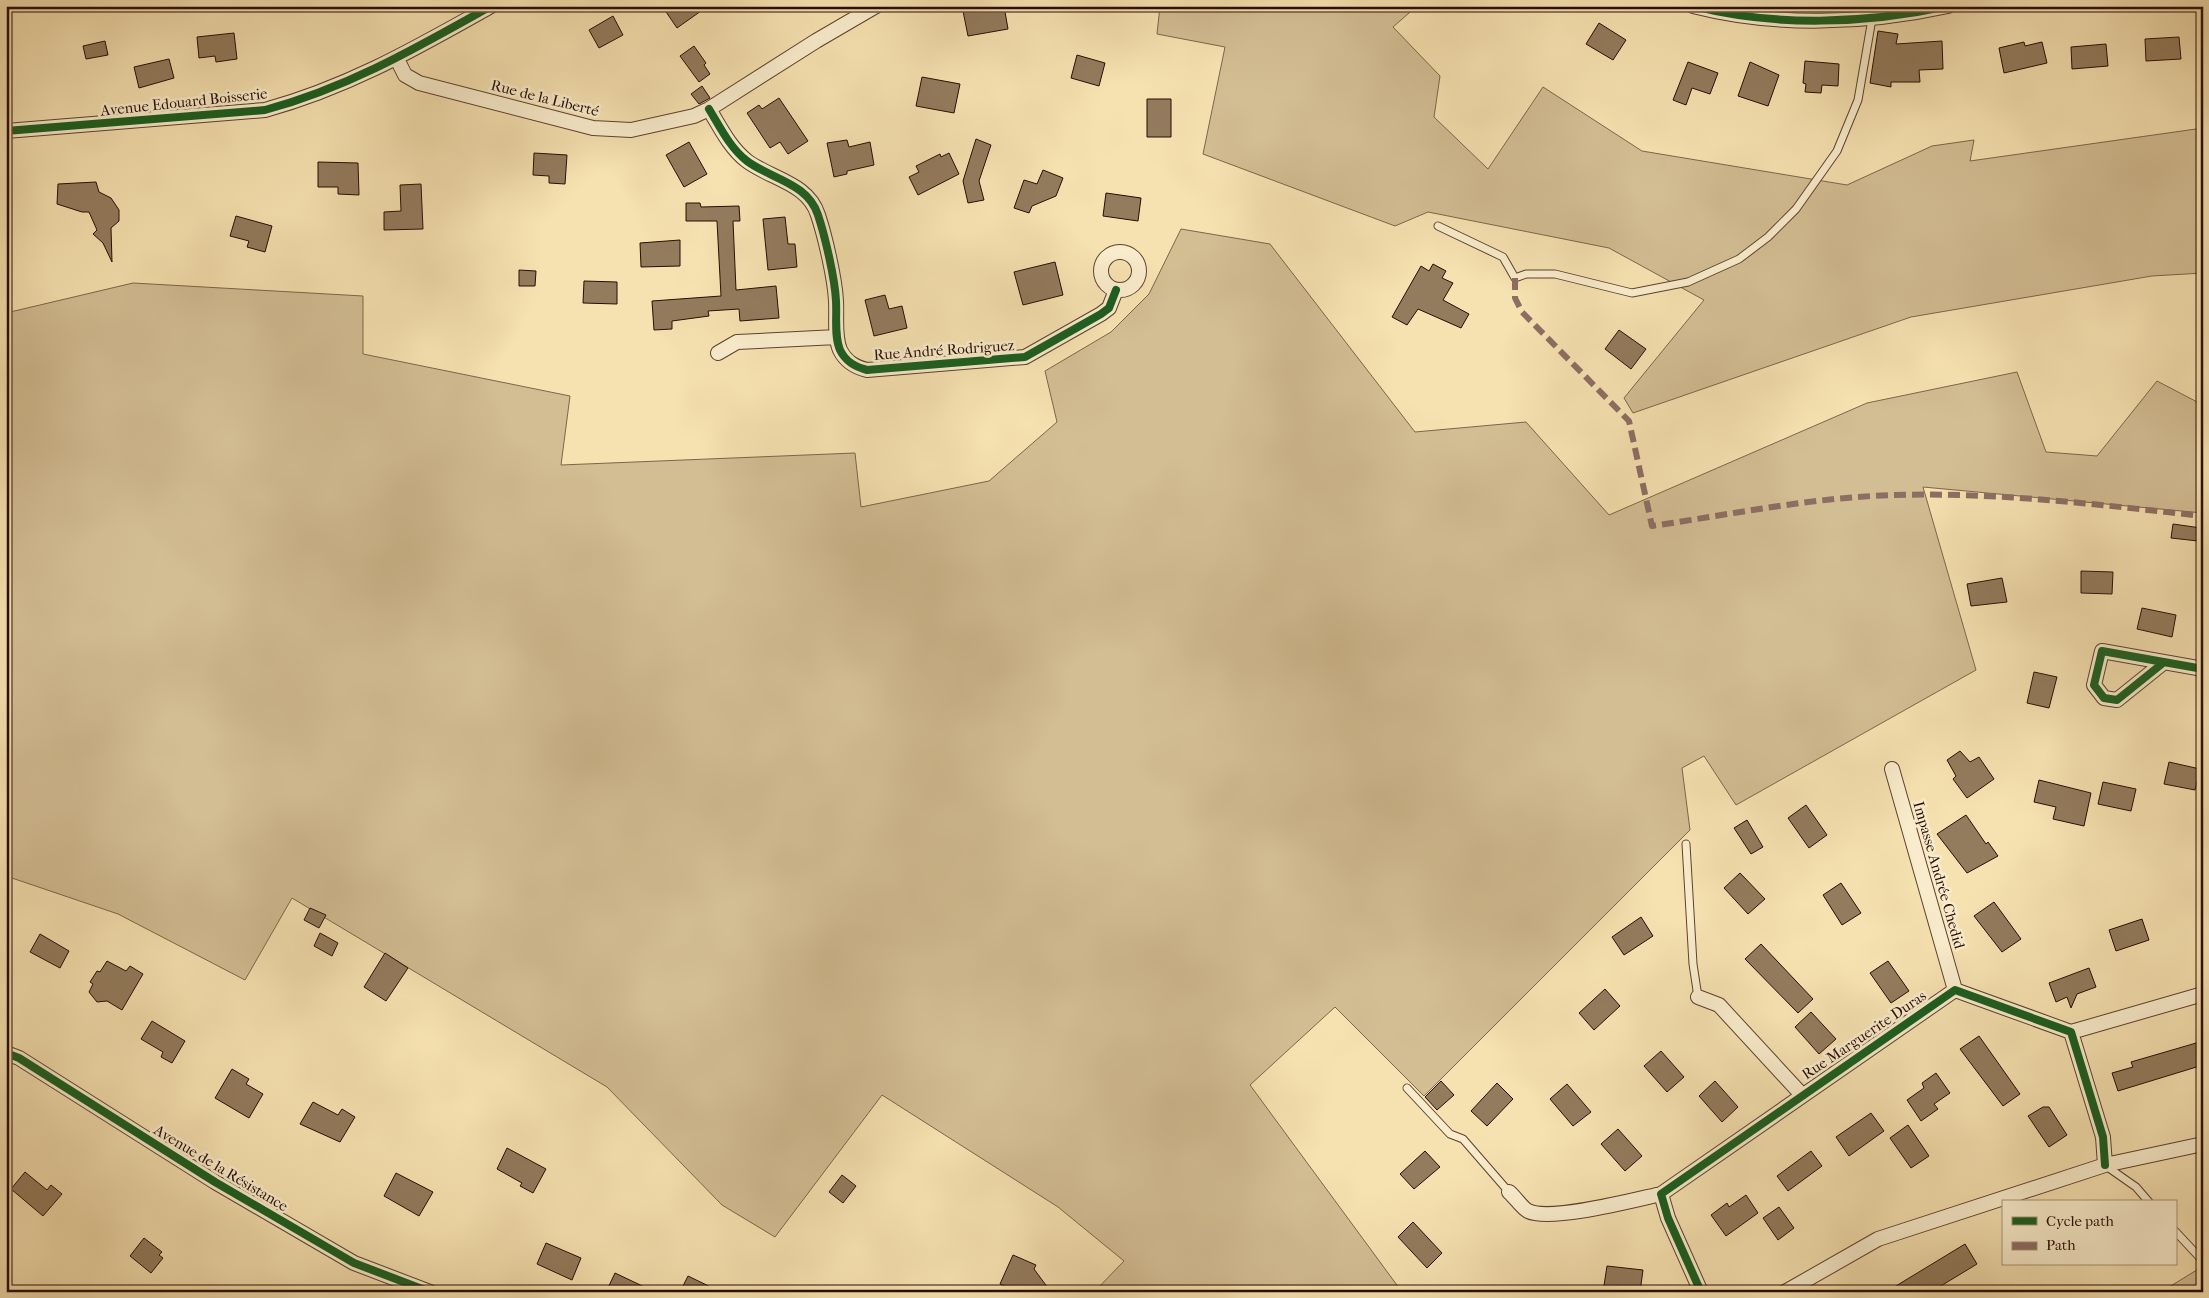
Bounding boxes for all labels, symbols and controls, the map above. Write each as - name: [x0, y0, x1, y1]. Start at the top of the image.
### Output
- street label: Rue de la Liberté: [489, 76, 601, 120]
- street label: Avenue Edouard Boisserie: [99, 84, 269, 120]
- street label: Rue André Rodriguez: [873, 336, 1015, 364]
- street label: Impasse Andrée Chedid: [1909, 799, 1969, 952]
- street label: Rue Marguerite Duras: [1798, 986, 1930, 1083]
- street label: Avenue de la Résistance: [150, 1120, 292, 1215]
- legend: [2002, 1200, 2176, 1266]
- text: Cycle path: [2046, 1212, 2114, 1230]
- text: Path: [2046, 1236, 2076, 1254]

